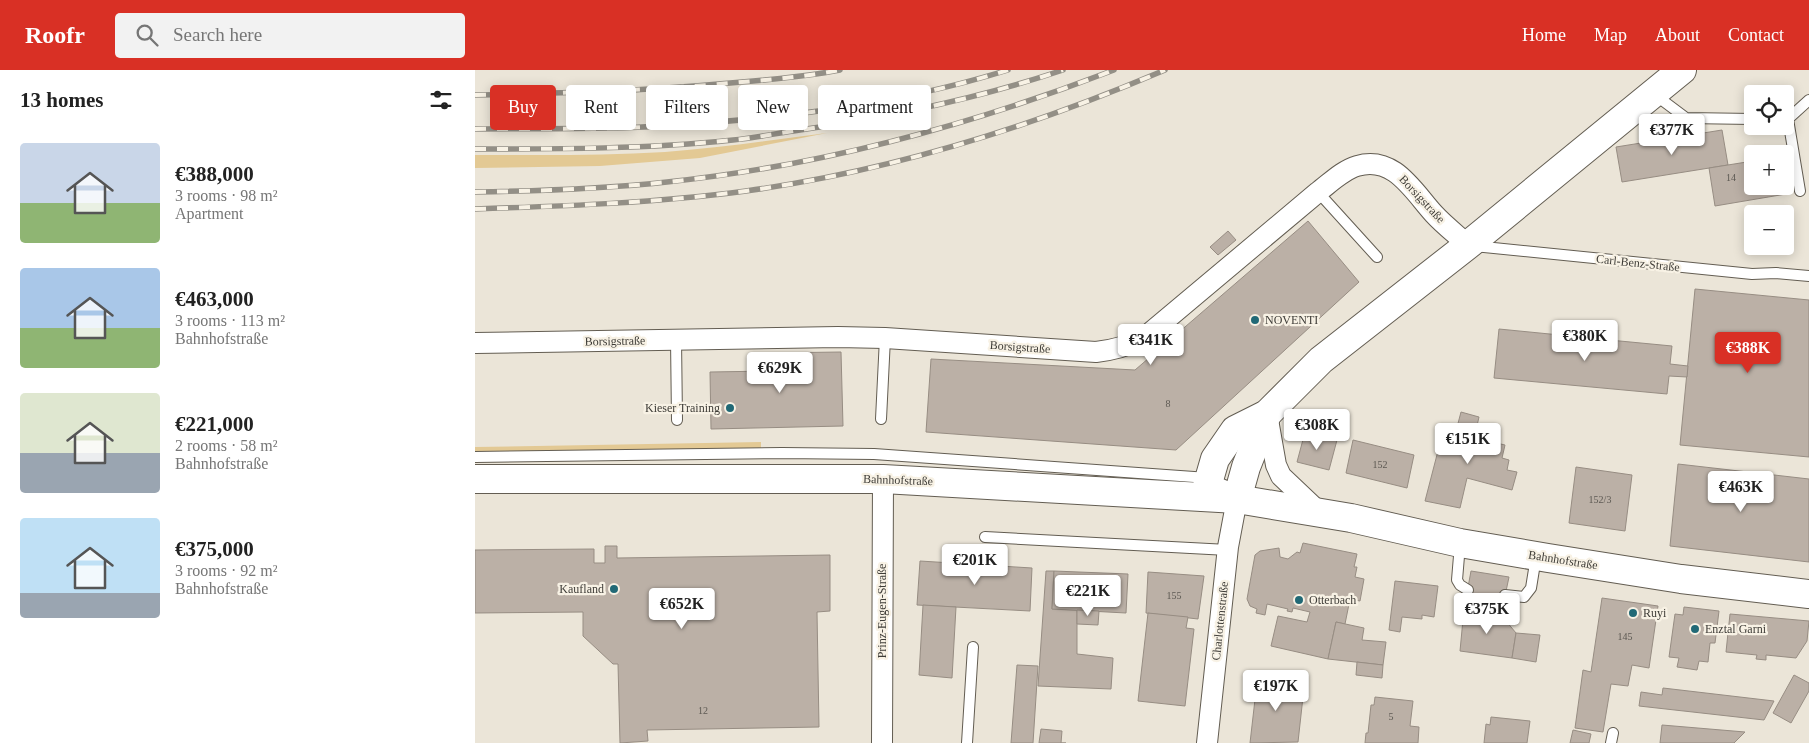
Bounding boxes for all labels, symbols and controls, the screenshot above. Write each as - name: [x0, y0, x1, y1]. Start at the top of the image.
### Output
- search box: [115, 13, 465, 58]
- icon: search: [133, 21, 161, 49]
- text: Roofr: [25, 22, 85, 48]
- text: Search here: [173, 24, 262, 45]
- text: Home: [1522, 25, 1566, 45]
- text: Map: [1594, 25, 1627, 45]
- text: About: [1655, 25, 1700, 45]
- text: Contact: [1728, 25, 1784, 45]
- chip: Buy: [490, 85, 556, 130]
- chip: Rent: [566, 85, 636, 130]
- chip: Filters: [646, 85, 728, 130]
- chip: New: [738, 85, 808, 130]
- chip: Apartment: [818, 85, 931, 130]
- map controls: [1744, 85, 1794, 255]
- button: locate: [1744, 85, 1794, 135]
- icon: filters: [427, 86, 455, 114]
- text: 13 homes: [20, 88, 103, 112]
- pin: €377K: [1637, 114, 1707, 156]
- text: €377K: [1650, 121, 1694, 138]
- button: +: [1744, 145, 1794, 195]
- text: €388,000: [175, 162, 254, 186]
- icon: home: [60, 163, 120, 223]
- street label: Borsigstraße: [1396, 172, 1448, 226]
- house number: 14: [1726, 172, 1736, 183]
- text: 3 rooms · 98 m²: [175, 187, 278, 204]
- text: Apartment: [175, 205, 243, 222]
- button: −: [1744, 205, 1794, 255]
- street label: Carl-Benz-Straße: [1596, 252, 1680, 274]
- text: €463,000: [175, 287, 254, 311]
- icon: home: [60, 288, 120, 348]
- text: 3 rooms · 113 m²: [175, 312, 285, 329]
- place label: NOVENTI: [1265, 313, 1318, 327]
- marker: NOVENTI: [1249, 314, 1261, 326]
- pin: €380K: [1550, 320, 1620, 362]
- pin: €341K: [1116, 324, 1186, 366]
- text: €380K: [1563, 327, 1607, 344]
- text: Bahnhofstraße: [175, 330, 268, 347]
- text: €341K: [1129, 331, 1173, 348]
- pin: €388K: [1713, 332, 1783, 374]
- street label: Borsigstraße: [585, 333, 645, 349]
- street label: Borsigstraße: [989, 338, 1051, 356]
- text: €388K: [1726, 339, 1770, 356]
- pin: €629K: [745, 352, 815, 394]
- text: €629K: [758, 359, 802, 376]
- house number: 8: [1166, 398, 1171, 409]
- place label: Kieser Training: [645, 401, 720, 415]
- marker: Kieser Training: [724, 402, 736, 414]
- pin: €308K: [1282, 408, 1352, 451]
- text: €221,000: [175, 412, 254, 436]
- icon: home: [60, 413, 120, 473]
- text: €308K: [1295, 416, 1339, 433]
- pin: €151K: [1433, 422, 1503, 465]
- text: €151K: [1446, 430, 1490, 447]
- text: 2 rooms · 58 m²: [175, 437, 278, 454]
- text: Bahnhofstraße: [175, 455, 268, 472]
- house number: 152: [1373, 459, 1388, 470]
- pin: €463K: [1706, 470, 1776, 513]
- street label: Bahnhofstraße: [863, 472, 933, 488]
- text: €463K: [1719, 478, 1763, 495]
- house number: 152/3: [1589, 494, 1611, 505]
- text: €375,000: [175, 537, 254, 561]
- icon: home: [60, 538, 120, 598]
- pin: €201K: [940, 544, 1010, 586]
- street label: Bahnhofstraße: [1527, 548, 1599, 572]
- text: €201K: [953, 551, 997, 568]
- text: 3 rooms · 92 m²: [175, 562, 278, 579]
- street label: Prinz-Eugen-Straße: [875, 564, 889, 658]
- pin: €221K: [1053, 574, 1123, 617]
- text: Bahnhofstraße: [175, 580, 268, 597]
- street label: Charlottenstraße: [1209, 581, 1231, 661]
- place label: Kaufland: [559, 582, 604, 596]
- text: €221K: [1066, 582, 1110, 599]
- marker: Kaufland: [608, 583, 620, 595]
- pin: €652K: [647, 588, 717, 630]
- house number: 155: [1167, 590, 1182, 601]
- pin: €375K: [1452, 592, 1522, 635]
- place label: Otterbach: [1309, 593, 1356, 607]
- marker: Otterbach: [1293, 594, 1305, 606]
- text: €652K: [660, 595, 704, 612]
- text: €375K: [1465, 600, 1509, 617]
- place label: Ruyi: [1643, 606, 1667, 620]
- marker: Ruyi: [1627, 607, 1639, 619]
- place label: Enztal Garni: [1705, 622, 1767, 636]
- marker: Enztal Garni: [1689, 623, 1701, 635]
- house number: 145: [1618, 631, 1633, 642]
- pin: €197K: [1241, 670, 1311, 712]
- text: €197K: [1254, 677, 1298, 694]
- house number: 12: [698, 705, 708, 716]
- house number: 5: [1389, 711, 1394, 722]

